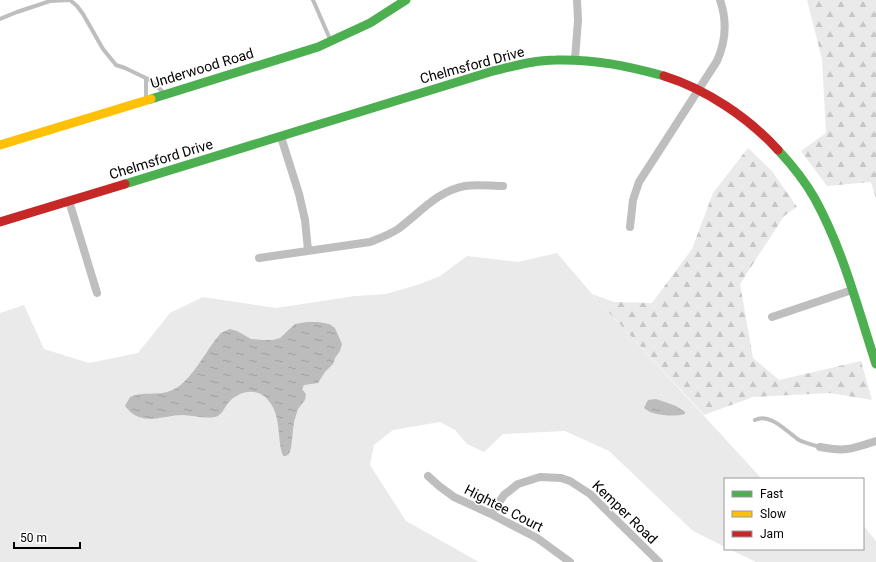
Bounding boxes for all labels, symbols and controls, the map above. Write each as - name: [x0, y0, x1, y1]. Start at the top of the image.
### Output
- street label: Chelmsford Drive: [418, 43, 526, 87]
- street label: Underwood Road: [149, 45, 255, 91]
- street label: Chelmsford Drive: [107, 136, 215, 182]
- street label: Kemper Road: [589, 477, 661, 547]
- legend: [724, 478, 864, 550]
- street label: Hightee Court: [462, 481, 546, 535]
- text: Fast: [760, 487, 783, 501]
- text: Slow: [760, 507, 786, 521]
- scale bar: [14, 524, 80, 550]
- text: Jam: [760, 527, 784, 541]
- text: 50 m: [20, 531, 47, 545]

